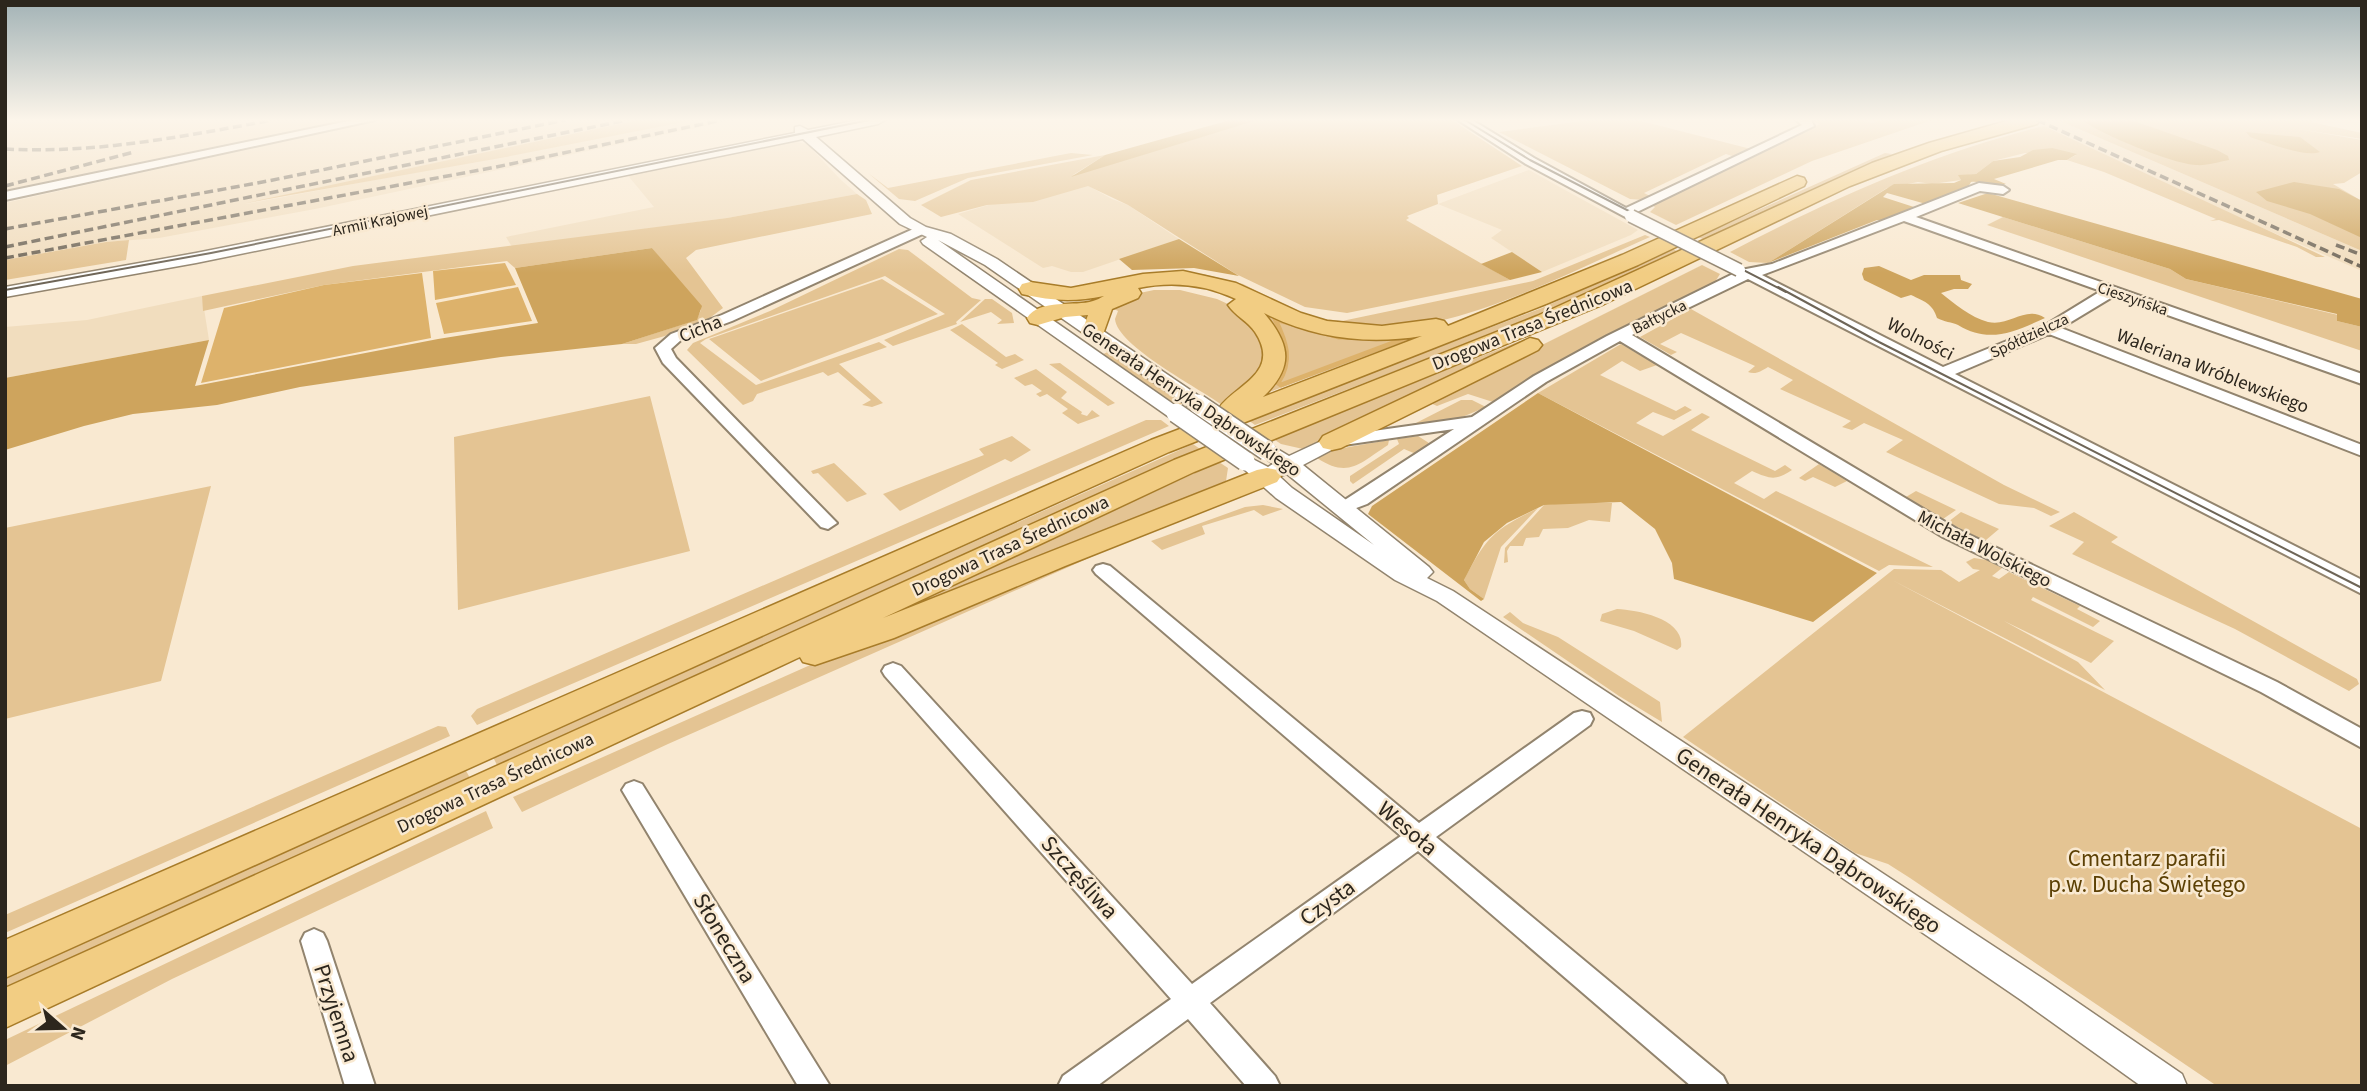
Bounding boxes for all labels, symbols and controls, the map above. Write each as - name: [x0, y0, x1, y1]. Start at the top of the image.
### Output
- street label: Armii Krajowej: [330, 200, 430, 242]
- street label: Drogowa Trasa Średnicowa: [1428, 273, 1637, 378]
- street label: Cieszyńska: [2094, 277, 2171, 321]
- street label: Bałtycka: [1628, 294, 1690, 340]
- street label: Spółdzielcza: [1987, 308, 2072, 364]
- street label: Cicha: [675, 309, 726, 350]
- street label: Wolności: [1882, 311, 1959, 368]
- street label: Generała Henryka Dąbrowskiego: [1076, 317, 1306, 484]
- street label: Waleriana Wróblewskiego: [2112, 322, 2313, 421]
- street label: Drogowa Trasa Średnicowa: [908, 489, 1113, 604]
- street label: Michała Wolskiego: [1913, 504, 2056, 595]
- street label: Drogowa Trasa Średnicowa: [393, 726, 598, 841]
- street label: Generała Henryka Dąbrowskiego: [1669, 739, 1948, 942]
- street label: Wesoła: [1370, 793, 1445, 864]
- street label: Szczęśliwa: [1033, 828, 1126, 926]
- park label: Cmentarz parafii p.w. Ducha Świętego: [2048, 842, 2246, 901]
- street label: Czysta: [1293, 871, 1362, 934]
- street label: Słoneczna: [685, 887, 764, 990]
- street label: Przyjemna: [305, 960, 368, 1066]
- north arrow: [28, 993, 98, 1063]
- text: N: [63, 1023, 92, 1044]

